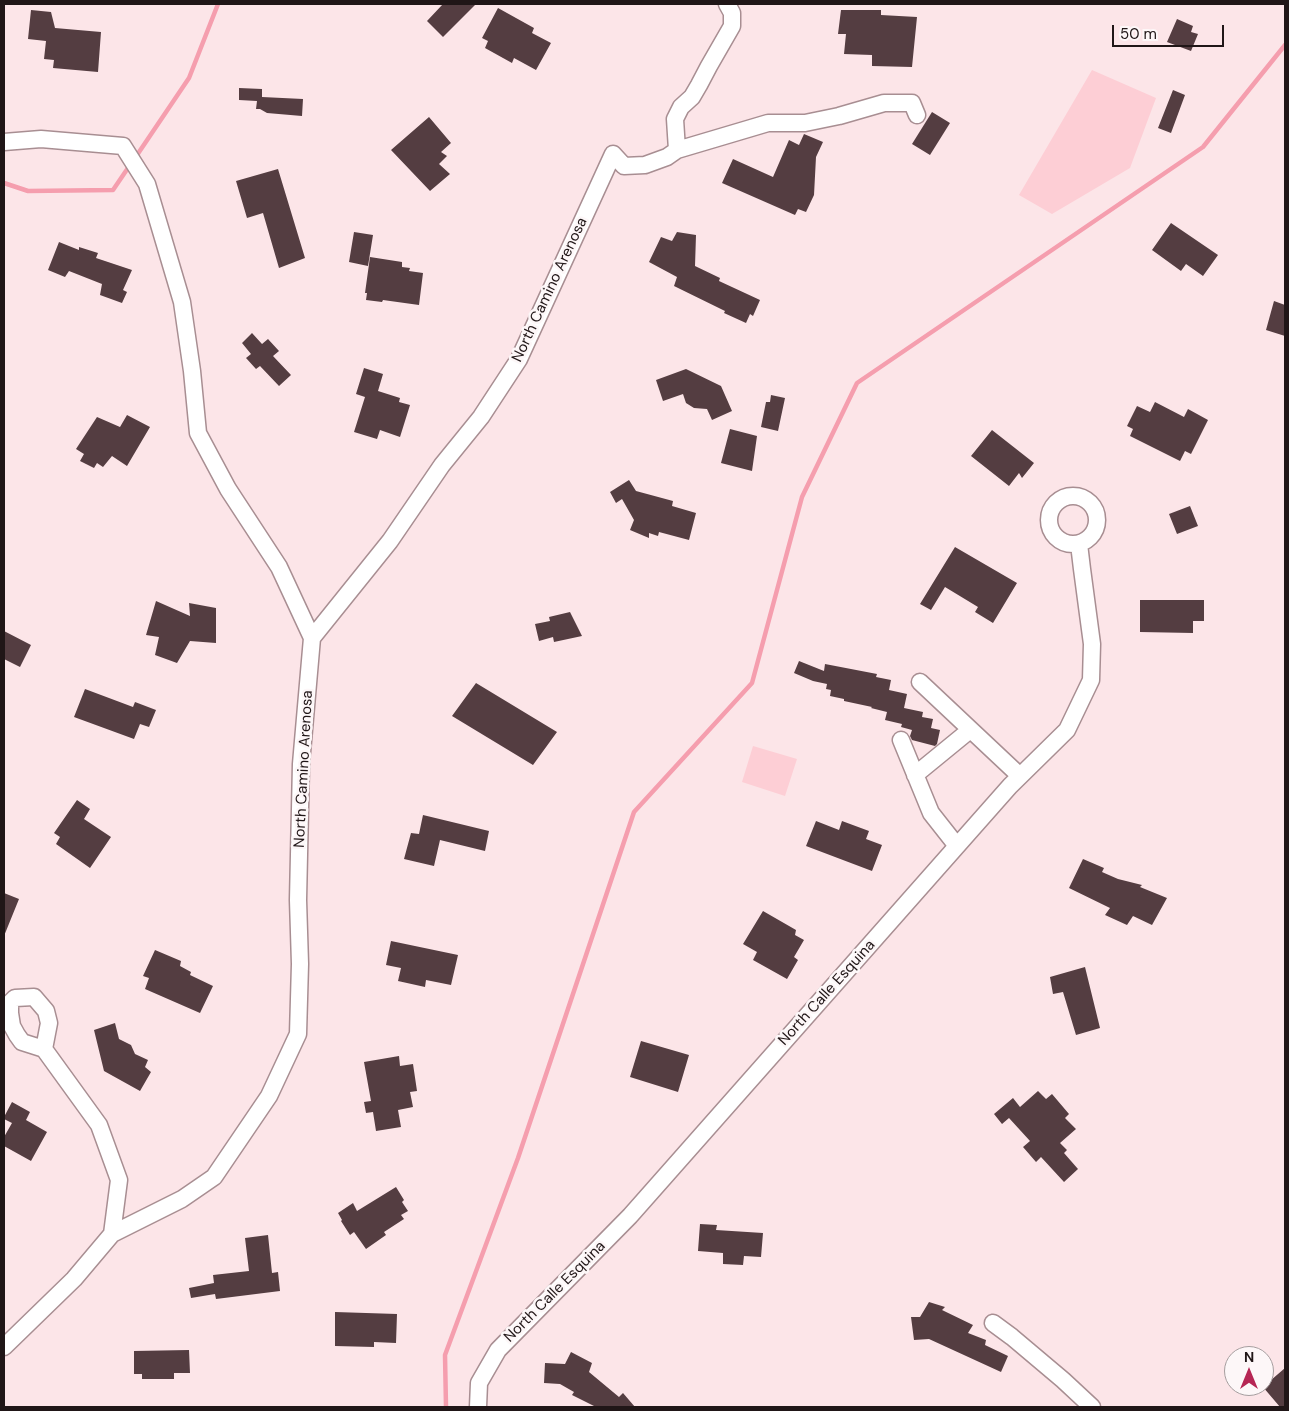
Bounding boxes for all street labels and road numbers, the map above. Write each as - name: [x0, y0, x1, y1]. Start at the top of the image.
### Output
- street label: North Camino Arenosa: [509, 215, 591, 365]
- street label: North Camino Arenosa: [291, 690, 317, 848]
- street label: North Calle Esquina: [775, 937, 879, 1049]
- street label: North Calle Esquina: [501, 1238, 609, 1346]

